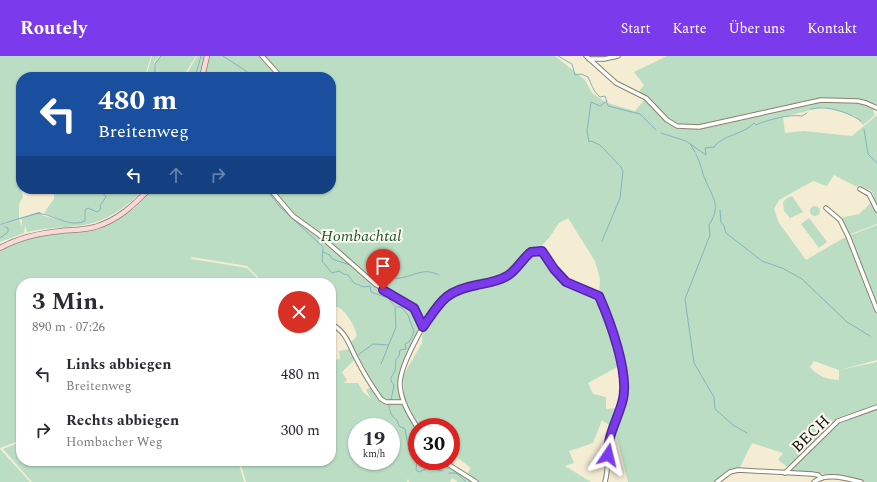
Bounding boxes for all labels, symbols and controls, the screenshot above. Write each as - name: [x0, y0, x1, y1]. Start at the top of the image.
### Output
- text: Routely: [20, 14, 87, 43]
- text: Start: [621, 18, 651, 39]
- text: Karte: [673, 18, 706, 39]
- text: Über uns: [728, 18, 785, 39]
- text: Kontakt: [807, 18, 857, 39]
- text: 480 m: [98, 79, 177, 122]
- icon: left: [32, 88, 84, 140]
- text: Breitenweg: [98, 118, 189, 145]
- icon: left: [123, 164, 145, 186]
- icon: ahead: [165, 164, 187, 186]
- icon: right: [207, 164, 229, 186]
- park label: Hombachtal: [321, 224, 401, 248]
- pin: [366, 249, 400, 290]
- icon: arrive: [372, 255, 394, 277]
- text: 3 Min.: [32, 284, 105, 320]
- button: close: [278, 291, 320, 333]
- text: 890 m · 07:26: [32, 317, 105, 337]
- text: Links abbiegen: [66, 353, 171, 376]
- icon: left: [32, 363, 54, 385]
- text: 480 m: [281, 363, 320, 386]
- text: Breitenweg: [66, 376, 132, 396]
- text: Rechts abbiegen: [66, 409, 179, 432]
- street label: BECH: [786, 409, 835, 458]
- speed limit sign: 30: [408, 418, 460, 470]
- icon: right: [32, 419, 54, 441]
- text: 300 m: [281, 419, 320, 442]
- text: 19: [363, 424, 385, 454]
- text: Hombacher Weg: [66, 432, 163, 452]
- position arrow: [587, 434, 629, 476]
- text: km/h: [363, 446, 385, 462]

